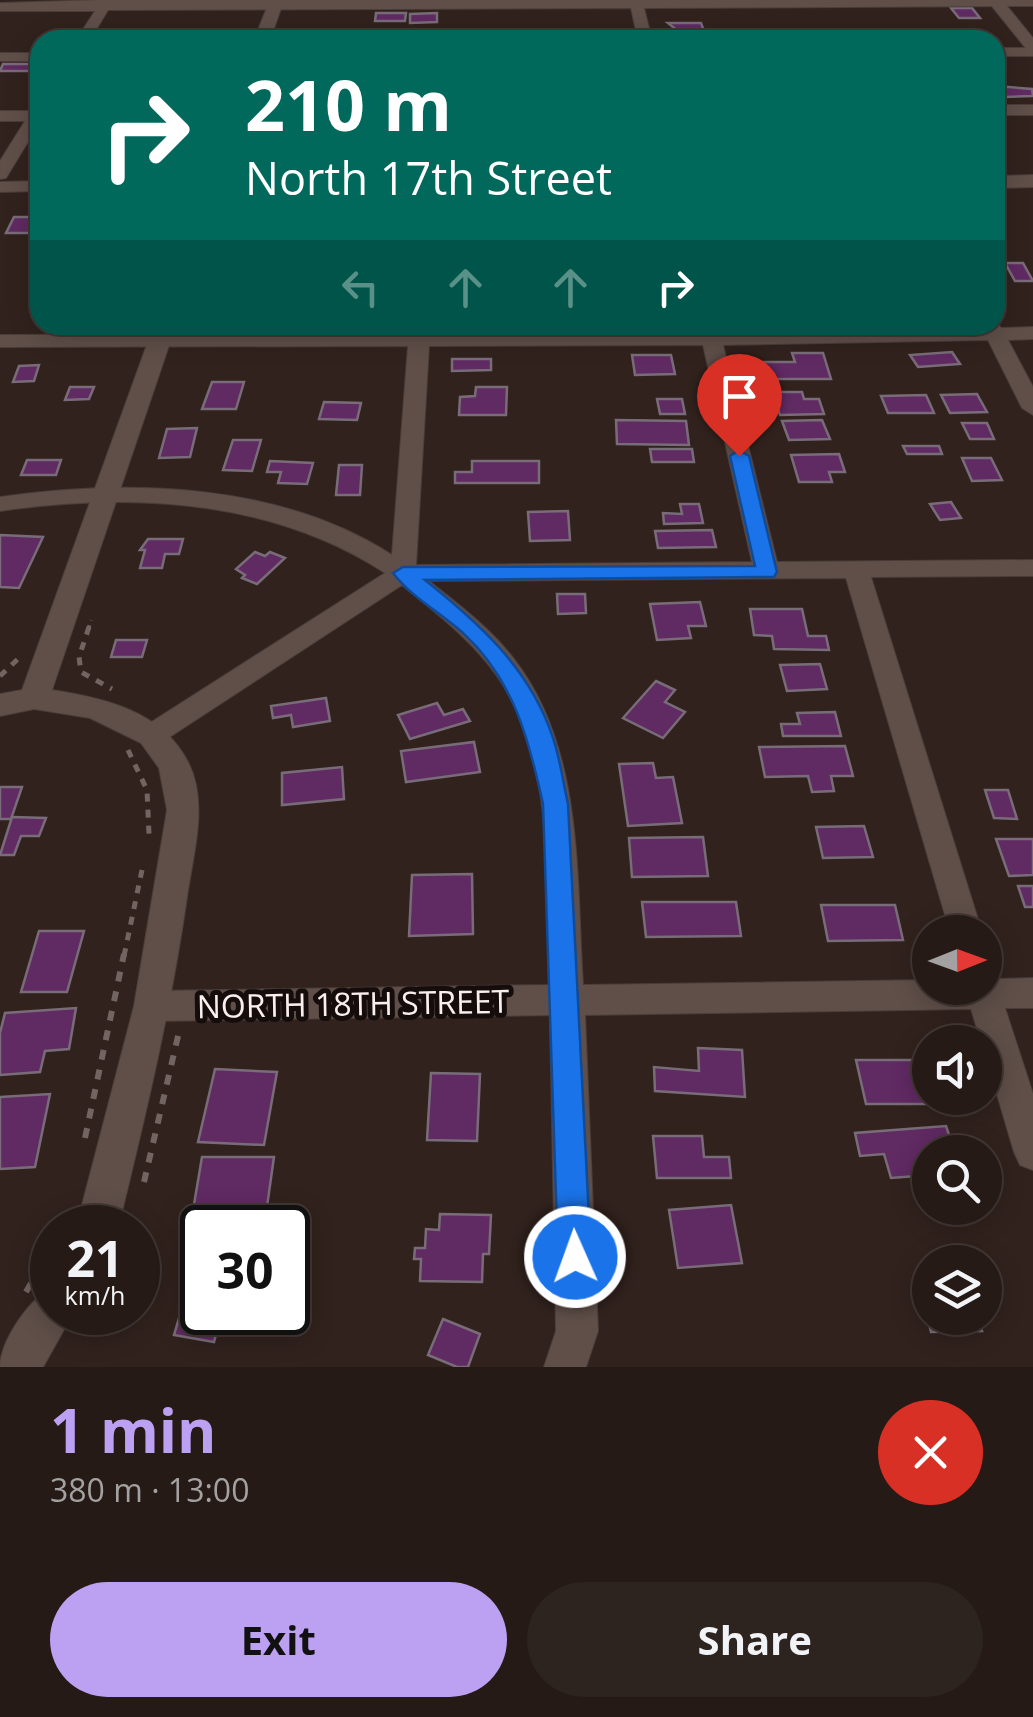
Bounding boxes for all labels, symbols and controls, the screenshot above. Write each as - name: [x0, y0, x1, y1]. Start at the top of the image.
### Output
- text: 210 m: [245, 56, 452, 152]
- icon: right: [80, 70, 210, 200]
- text: North 17th Street: [245, 147, 612, 208]
- icon: left: [333, 260, 388, 315]
- icon: ahead: [438, 260, 493, 315]
- icon: ahead: [543, 260, 598, 315]
- icon: right: [648, 260, 703, 315]
- pin: [697, 354, 782, 457]
- icon: arrive: [712, 369, 767, 424]
- north arrow: [912, 915, 1002, 1005]
- map controls: [912, 915, 1002, 1335]
- street label: NORTH 18TH STREET: [196, 979, 510, 1027]
- button: sound: [912, 1025, 1002, 1115]
- button: search: [912, 1135, 1002, 1225]
- speed limit sign: 30: [180, 1205, 310, 1335]
- position arrow: [523, 1205, 627, 1309]
- text: 21: [66, 1224, 124, 1292]
- button: layers: [912, 1245, 1002, 1335]
- text: km/h: [65, 1278, 125, 1312]
- text: 1 min: [50, 1389, 217, 1471]
- button: close: [878, 1400, 983, 1505]
- text: 380 m · 13:00: [50, 1468, 249, 1511]
- button: Exit: [50, 1582, 507, 1697]
- button: Share: [527, 1582, 983, 1697]

